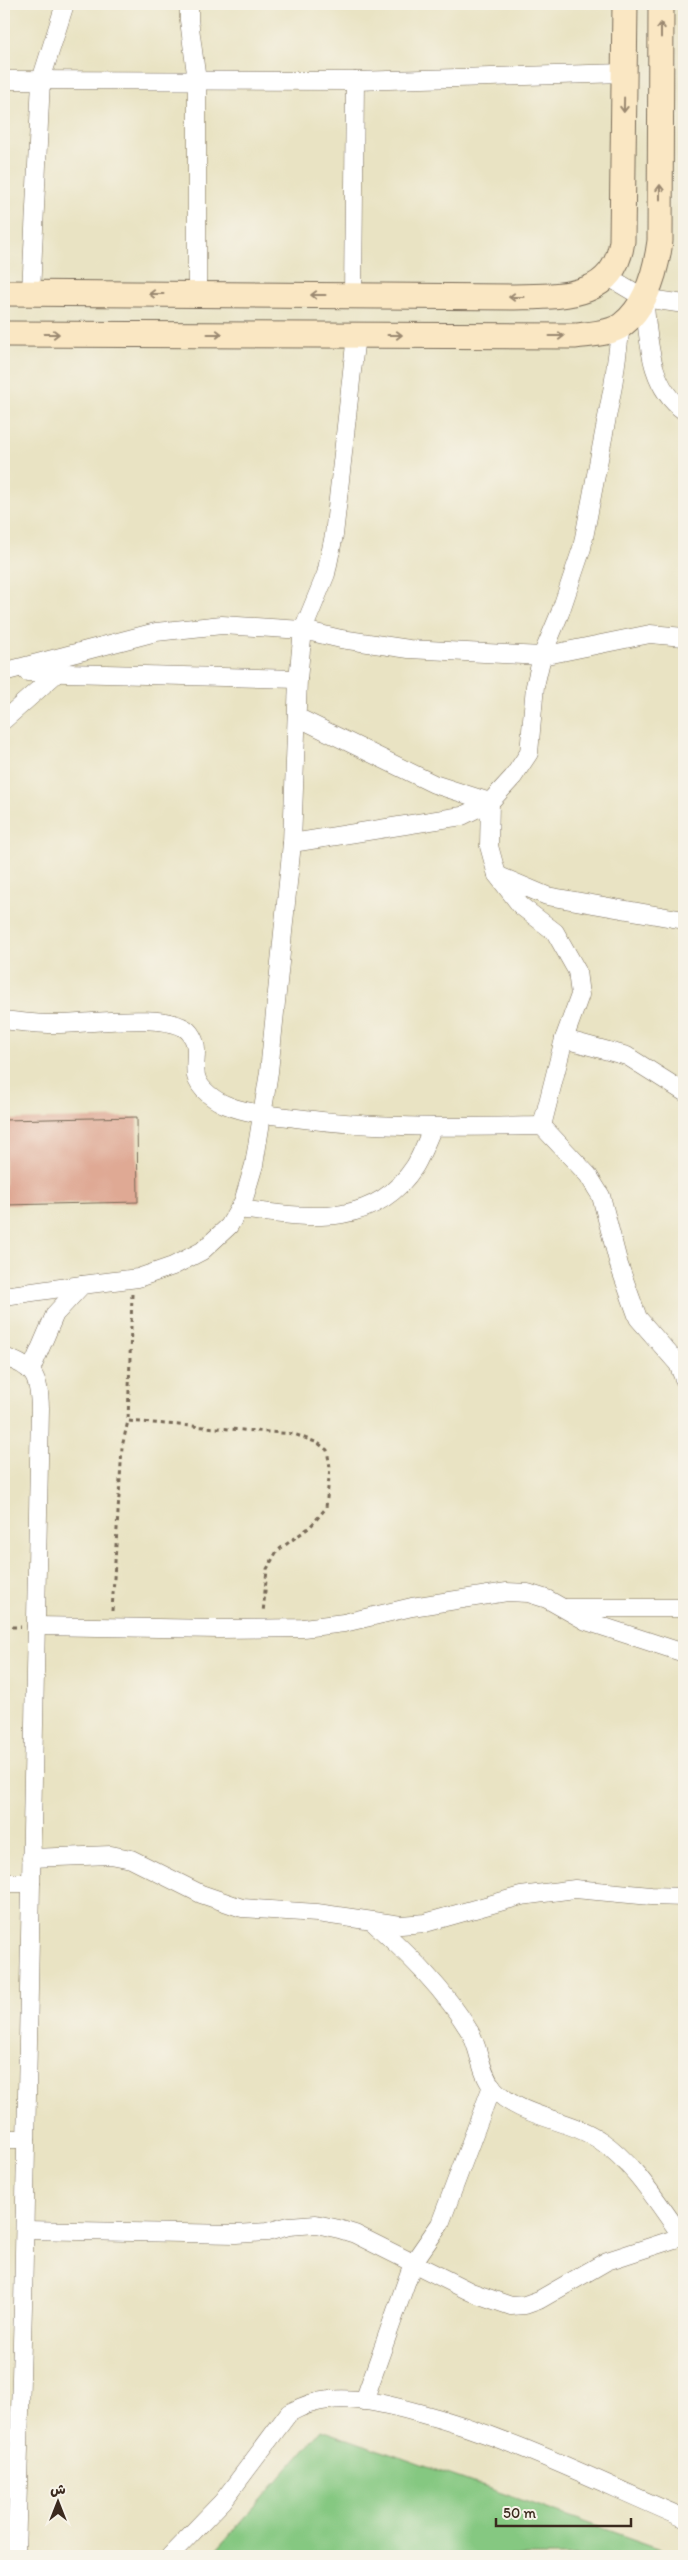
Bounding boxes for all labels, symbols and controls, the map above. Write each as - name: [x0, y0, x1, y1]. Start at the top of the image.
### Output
- one-way arrow: [656, 22, 666, 38]
- one-way arrow: [619, 96, 629, 113]
- one-way arrow: [656, 185, 665, 201]
- one-way arrow: [148, 289, 164, 299]
- one-way arrow: [311, 290, 327, 300]
- one-way arrow: [508, 292, 524, 302]
- one-way arrow: [44, 329, 60, 339]
- one-way arrow: [207, 330, 223, 339]
- one-way arrow: [386, 330, 403, 340]
- one-way arrow: [549, 331, 565, 341]
- north arrow: [32, 2478, 82, 2528]
- text: ش: [50, 2481, 66, 2498]
- scale bar: [496, 2495, 630, 2527]
- text: 50 m: [503, 2504, 536, 2522]

